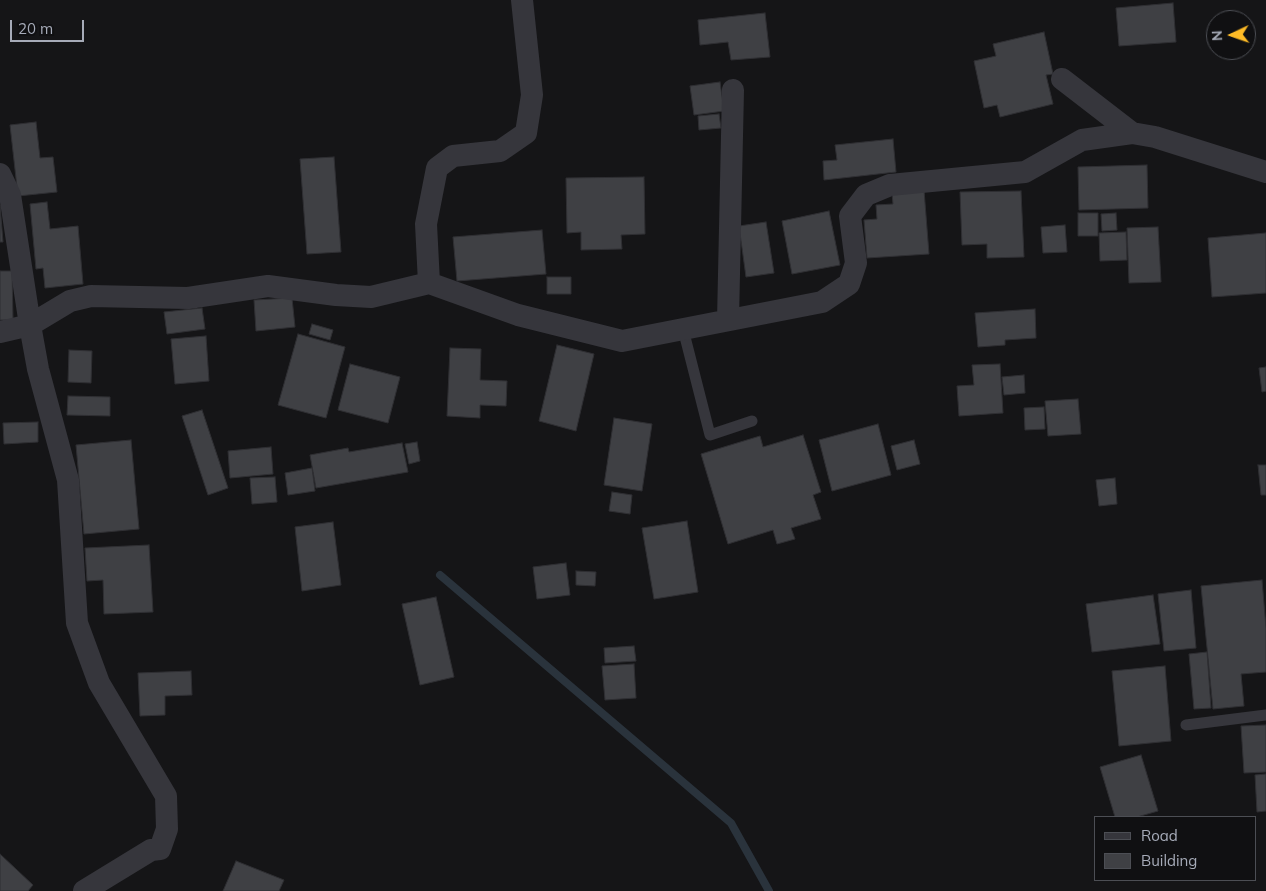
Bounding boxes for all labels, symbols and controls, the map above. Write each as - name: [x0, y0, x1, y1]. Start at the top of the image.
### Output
- scale bar: [12, 10, 86, 42]
- north arrow: [1206, 10, 1256, 60]
- text: 20 m: [18, 19, 53, 38]
- text: N: [1208, 30, 1226, 41]
- legend: [1094, 816, 1256, 881]
- text: Road: [1141, 826, 1178, 845]
- text: Building: [1141, 851, 1197, 870]

